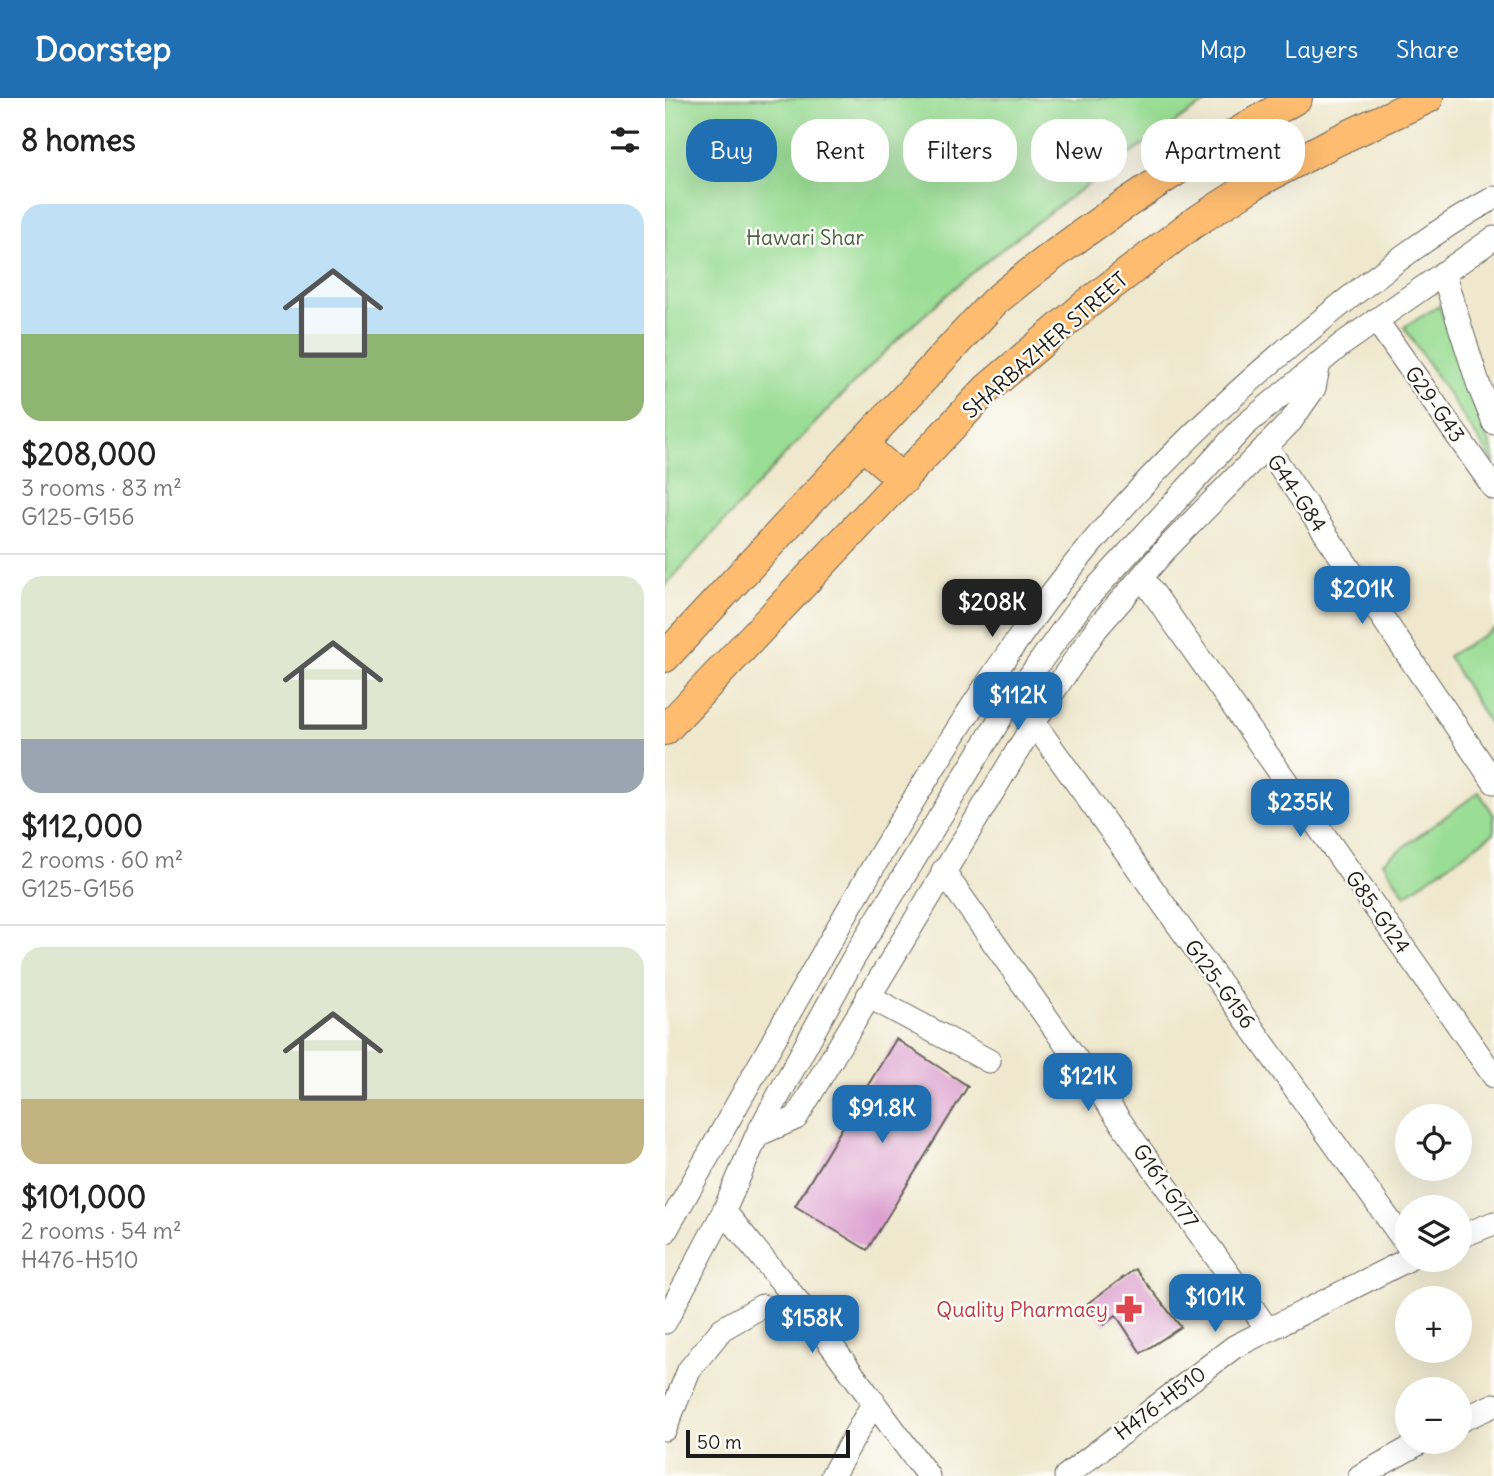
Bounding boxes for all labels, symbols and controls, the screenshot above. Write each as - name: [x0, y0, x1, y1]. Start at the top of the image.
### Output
- text: Doorstep: [35, 28, 171, 70]
- text: Map: [1200, 34, 1246, 64]
- text: Layers: [1284, 34, 1358, 64]
- text: Share: [1396, 34, 1459, 64]
- chip: Buy: [686, 119, 777, 182]
- chip: Rent: [791, 119, 889, 182]
- chip: Filters: [903, 119, 1017, 182]
- chip: New: [1031, 119, 1127, 182]
- chip: Apartment: [1141, 119, 1305, 182]
- text: 8 homes: [21, 121, 136, 159]
- icon: filters: [606, 121, 644, 159]
- park label: Hawari Shar: [746, 224, 865, 251]
- icon: home: [270, 250, 396, 376]
- street label: SHARBAZHER STREET: [957, 266, 1133, 424]
- street label: G29-G43: [1399, 361, 1471, 447]
- text: $208,000: [21, 435, 157, 473]
- street label: G44-G84: [1261, 449, 1333, 537]
- text: 3 rooms · 83 m²: [21, 473, 182, 502]
- text: G125-G156: [21, 502, 135, 531]
- pin: $201K: [1313, 566, 1411, 626]
- text: $201K: [1330, 574, 1394, 603]
- pin: $208K: [943, 580, 1041, 639]
- text: $208K: [958, 587, 1026, 616]
- icon: home: [270, 622, 396, 748]
- pin: $112K: [969, 672, 1067, 732]
- text: $112K: [989, 680, 1047, 709]
- pin: $235K: [1251, 780, 1349, 839]
- text: $235K: [1267, 787, 1333, 816]
- text: $112,000: [21, 807, 143, 845]
- text: 2 rooms · 60 m²: [21, 845, 183, 874]
- street label: G85-G124: [1340, 865, 1416, 959]
- text: G125-G156: [21, 874, 135, 903]
- street label: G125-G156: [1179, 934, 1261, 1034]
- icon: home: [270, 993, 396, 1119]
- pin: $121K: [1039, 1054, 1137, 1113]
- text: $121K: [1059, 1061, 1117, 1090]
- pin: $91.8K: [825, 1086, 939, 1145]
- text: $91.8K: [848, 1093, 916, 1122]
- map controls: [1395, 1104, 1472, 1454]
- button: locate: [1395, 1104, 1472, 1181]
- street label: G161-G177: [1127, 1139, 1205, 1233]
- text: $101,000: [21, 1178, 146, 1216]
- button: layers: [1395, 1195, 1472, 1272]
- text: 2 rooms · 54 m²: [21, 1216, 182, 1245]
- text: H476-H510: [21, 1245, 139, 1274]
- pin: $101K: [1166, 1274, 1264, 1334]
- text: $101K: [1185, 1282, 1245, 1311]
- button: +: [1395, 1286, 1472, 1363]
- pharmacy icon: Quality Pharmacy: [1114, 1294, 1144, 1324]
- pin: $158K: [763, 1296, 861, 1355]
- place label: Quality Pharmacy: [936, 1296, 1108, 1323]
- text: $158K: [781, 1303, 843, 1332]
- street label: H476-H510: [1109, 1360, 1211, 1446]
- button: −: [1395, 1377, 1472, 1454]
- scale bar: [686, 1427, 851, 1459]
- text: 50 m: [697, 1430, 742, 1454]

